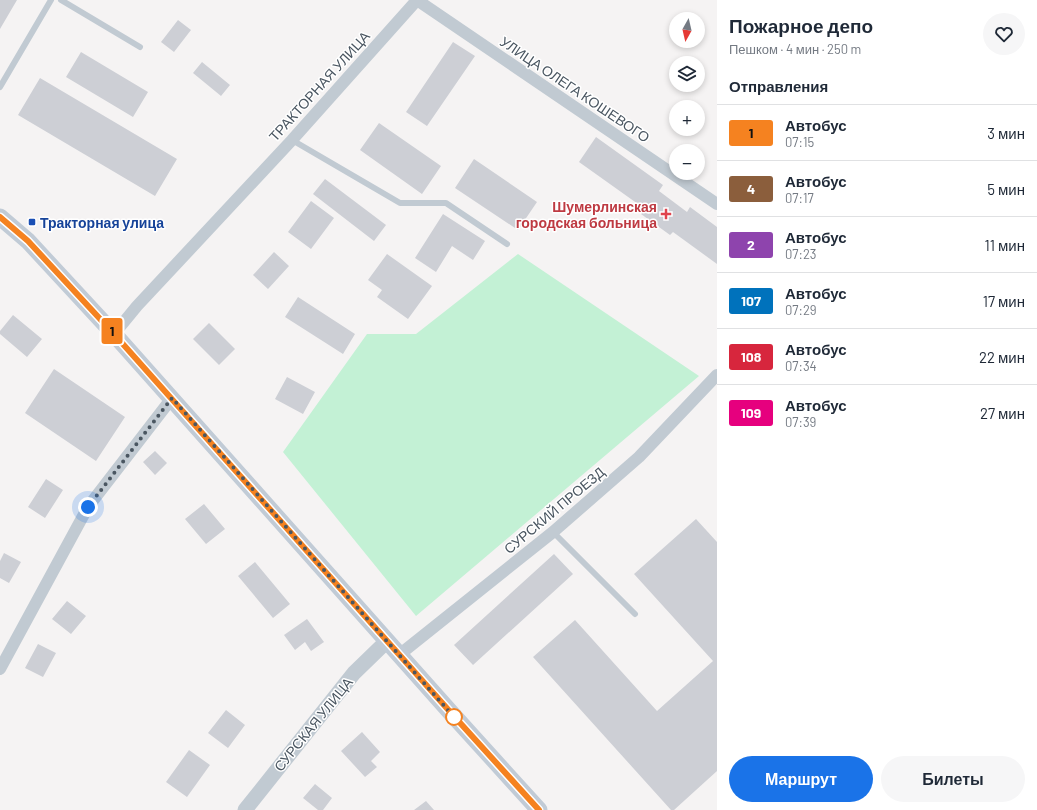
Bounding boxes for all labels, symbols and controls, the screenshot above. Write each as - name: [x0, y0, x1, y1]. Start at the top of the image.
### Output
- north arrow: [669, 12, 705, 48]
- map controls: [669, 12, 705, 180]
- button: heart: [983, 13, 1025, 55]
- text: Пожарное депо: [729, 14, 873, 37]
- street label: ТРАКТОРНАЯ УЛИЦА: [265, 27, 373, 145]
- street label: УЛИЦА ОЛЕГА КОШЕВОГО: [497, 33, 653, 146]
- text: Пешком · 4 мин · 250 m: [729, 41, 861, 57]
- button: layers: [669, 56, 705, 92]
- text: Отправления: [729, 77, 828, 95]
- button: +: [669, 100, 705, 136]
- text: Автобус: [785, 116, 847, 134]
- text: 1: [749, 124, 753, 141]
- text: 3 мин: [987, 124, 1025, 142]
- text: 07:15: [785, 134, 814, 150]
- button: −: [669, 144, 705, 180]
- text: Автобус: [785, 172, 847, 190]
- text: 4: [747, 180, 755, 197]
- text: 5 мин: [987, 180, 1025, 198]
- text: 07:17: [785, 190, 814, 206]
- place label: Шумерлинская городская больница: [516, 198, 657, 231]
- marker: Шумерлинская городская больница: [660, 208, 672, 220]
- place label: Тракторная улица: [40, 214, 164, 231]
- marker: Тракторная улица: [27, 217, 37, 227]
- text: Автобус: [785, 228, 847, 246]
- text: 2: [747, 236, 755, 253]
- text: 11 мин: [984, 236, 1025, 254]
- text: 07:23: [785, 246, 817, 262]
- text: Автобус: [785, 284, 847, 302]
- text: 107: [741, 292, 761, 309]
- text: 17 мин: [983, 292, 1025, 310]
- text: 07:29: [785, 302, 817, 318]
- line badge: 1: [99, 318, 125, 344]
- text: 1: [110, 322, 114, 339]
- text: Автобус: [785, 340, 847, 358]
- text: 108: [741, 348, 761, 365]
- text: 22 мин: [979, 348, 1025, 366]
- text: 07:34: [785, 358, 817, 374]
- text: Автобус: [785, 396, 847, 414]
- text: 109: [741, 404, 761, 421]
- text: 27 мин: [980, 404, 1025, 422]
- text: 07:39: [785, 414, 816, 430]
- street label: СУРСКИЙ ПРОЕЗД: [500, 463, 608, 557]
- your location: [78, 497, 98, 517]
- street label: СУРСКАЯ УЛИЦА: [270, 673, 356, 774]
- unlabelled marker: [445, 708, 463, 726]
- button: Маршрут: [729, 756, 873, 802]
- button: Билеты: [881, 756, 1025, 802]

